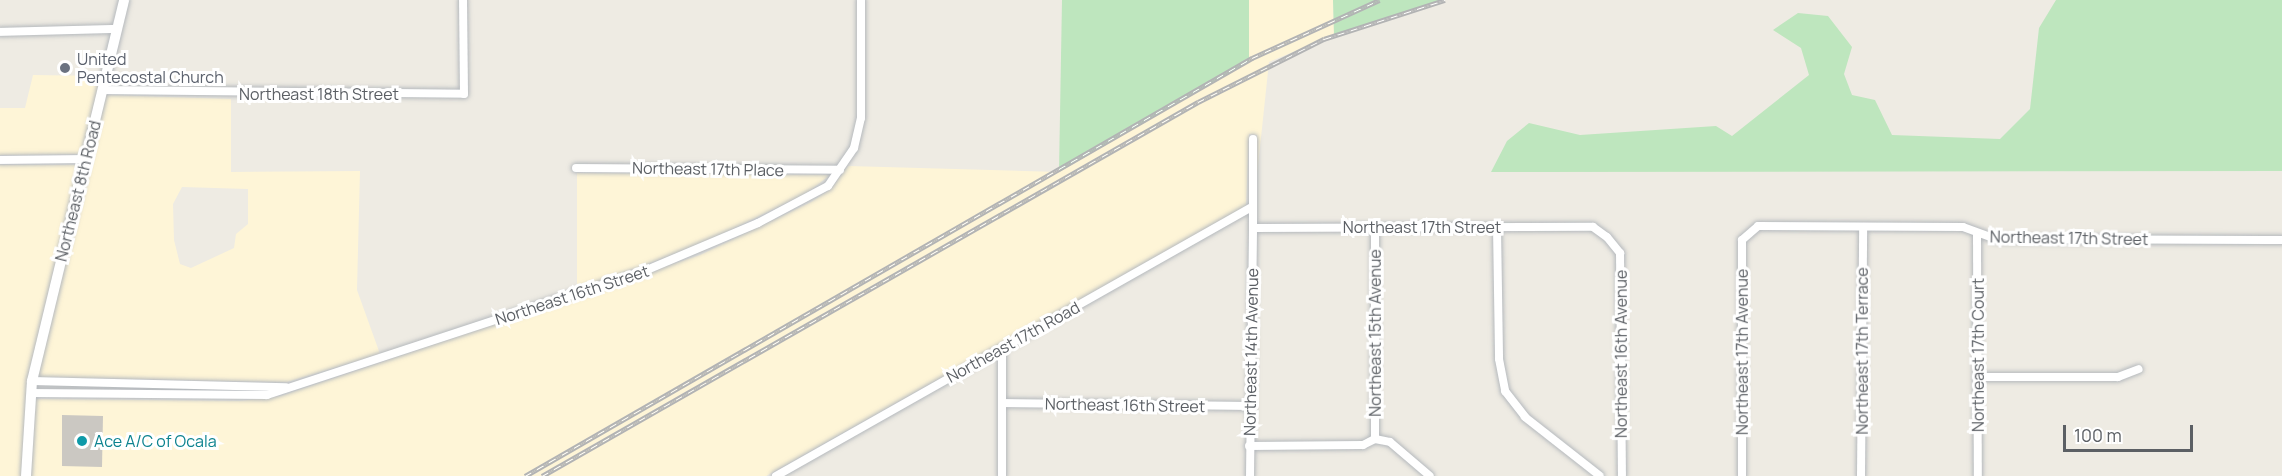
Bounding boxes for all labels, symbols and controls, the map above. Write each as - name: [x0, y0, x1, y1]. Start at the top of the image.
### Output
- place label: United Pentecostal Church: [77, 49, 224, 87]
- marker: United Pentecostal Church: [58, 61, 72, 75]
- street label: Northeast 18th Street: [239, 84, 399, 104]
- street label: Northeast 8th Road: [51, 119, 105, 263]
- street label: Northeast 17th Place: [632, 158, 784, 180]
- street label: Northeast 17th Street: [1343, 217, 1501, 237]
- street label: Northeast 17th Street: [1990, 227, 2148, 249]
- street label: Northeast 15th Avenue: [1365, 249, 1385, 417]
- street label: Northeast 16th Street: [493, 261, 651, 329]
- street label: Northeast 17th Terrace: [1852, 267, 1872, 435]
- street label: Northeast 14th Avenue: [1240, 268, 1262, 436]
- street label: Northeast 17th Avenue: [1732, 269, 1752, 435]
- street label: Northeast 16th Avenue: [1611, 270, 1631, 438]
- street label: Northeast 17th Court: [1968, 278, 1988, 432]
- street label: Northeast 17th Road: [943, 297, 1083, 387]
- street label: Northeast 16th Street: [1045, 394, 1205, 416]
- scale bar: [2066, 413, 2196, 451]
- text: 100 m: [2074, 423, 2122, 447]
- place label: Ace A/C of Ocala: [94, 431, 217, 451]
- marker: Ace A/C of Ocala: [75, 434, 89, 448]

